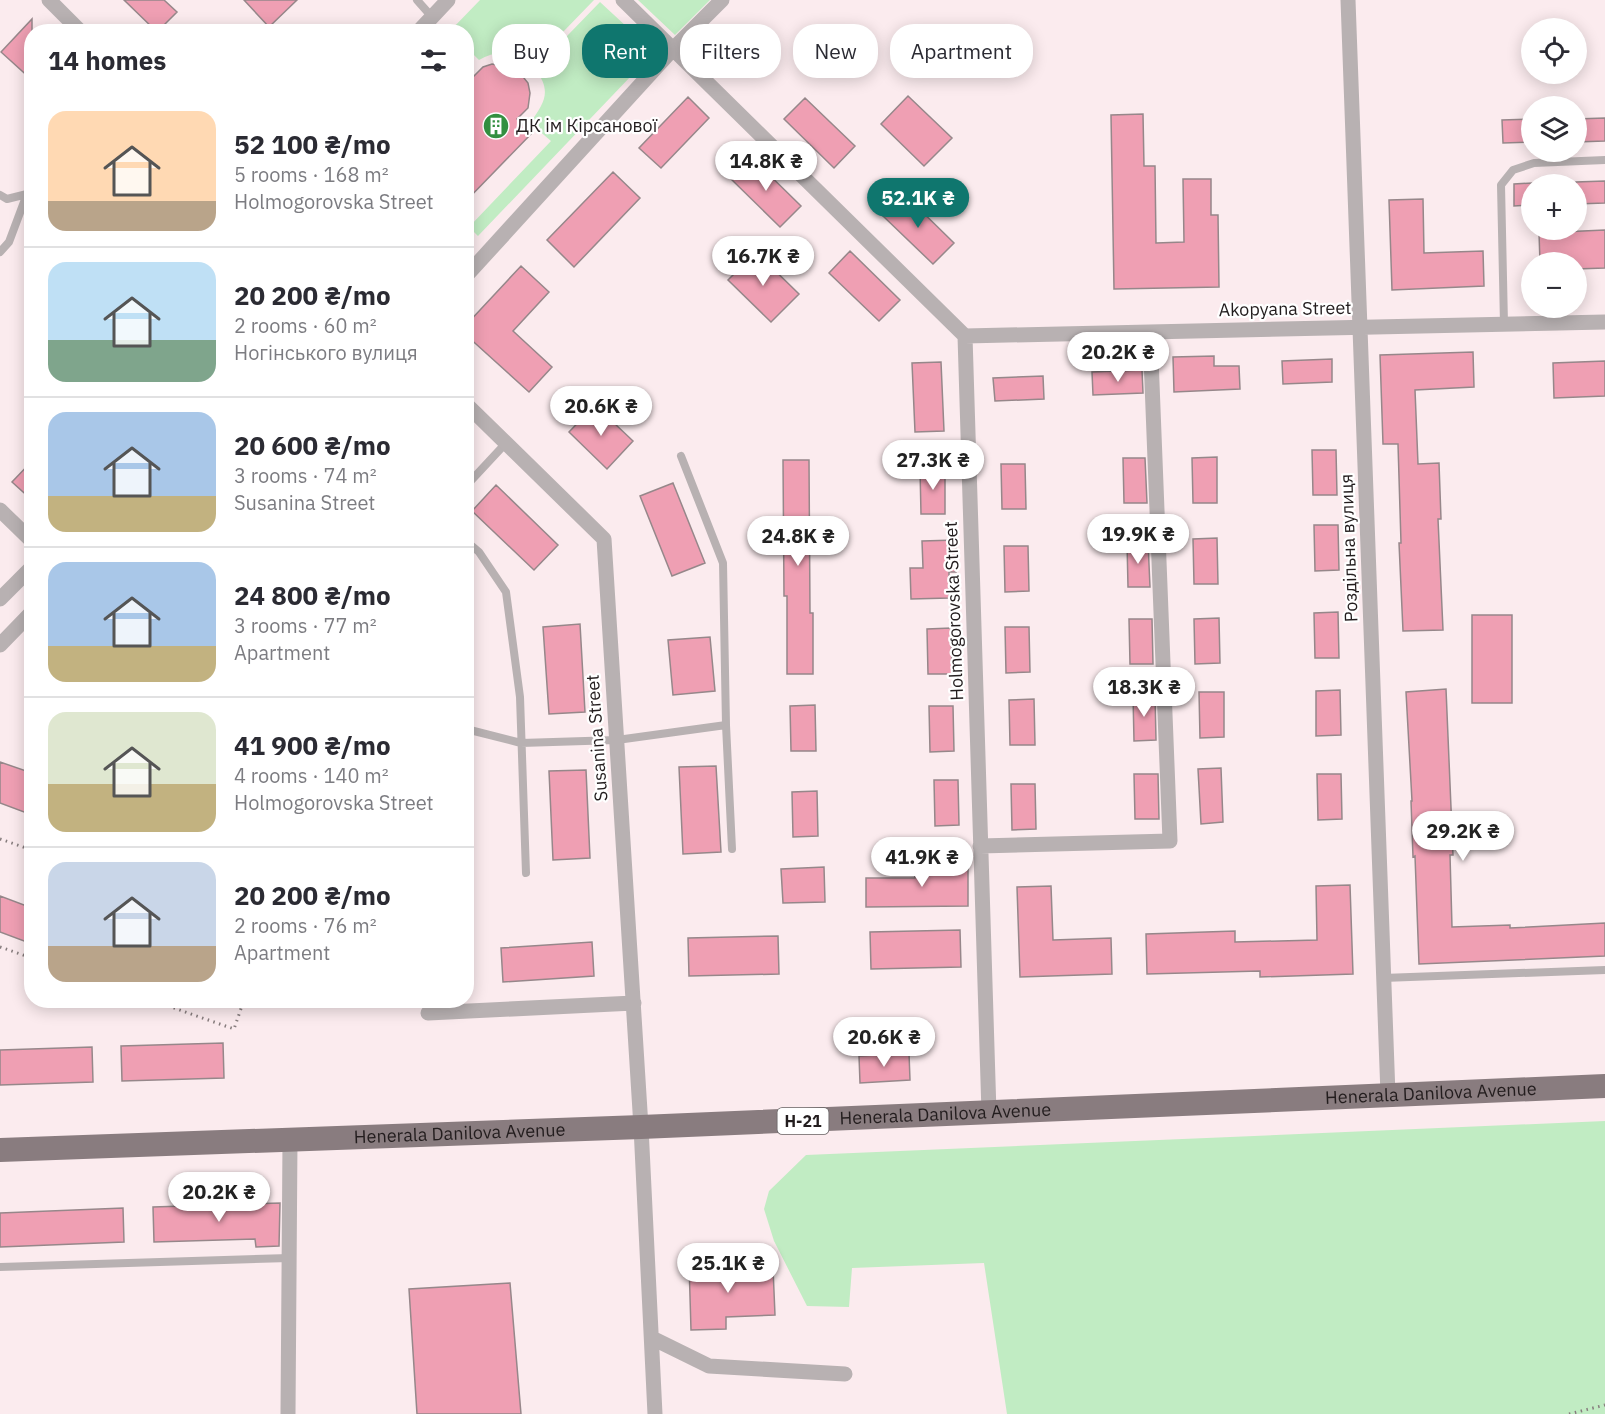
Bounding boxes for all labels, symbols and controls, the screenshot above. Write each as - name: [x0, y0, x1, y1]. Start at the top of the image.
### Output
- map controls: [1521, 18, 1587, 318]
- button: locate: [1521, 18, 1587, 84]
- chip: Buy: [492, 24, 570, 78]
- chip: Rent: [582, 24, 668, 78]
- chip: Filters: [680, 24, 781, 78]
- chip: New: [793, 24, 878, 78]
- chip: Apartment: [890, 24, 1033, 78]
- text: 14 homes: [48, 43, 166, 77]
- icon: filters: [417, 44, 450, 77]
- button: layers: [1521, 96, 1587, 162]
- building icon: ДК ім Кірсанової: [481, 111, 511, 141]
- place label: ДК ім Кірсанової: [516, 114, 658, 137]
- text: 52 100 ₴/mo: [234, 127, 391, 161]
- icon: home: [96, 135, 168, 207]
- pin: 14.8K ₴: [711, 141, 821, 192]
- text: 14.8K ₴: [729, 147, 803, 174]
- text: 5 rooms · 168 m²: [234, 161, 389, 188]
- button: +: [1521, 174, 1587, 240]
- pin: 52.1K ₴: [863, 178, 973, 229]
- text: 52.1K ₴: [881, 184, 955, 211]
- text: Holmogorovska Street: [234, 188, 434, 215]
- pin: 16.7K ₴: [708, 236, 818, 287]
- text: 16.7K ₴: [726, 242, 800, 269]
- button: −: [1521, 252, 1587, 318]
- text: 20 200 ₴/mo: [234, 278, 391, 312]
- icon: home: [96, 286, 168, 358]
- street label: Akopyana Street: [1218, 296, 1352, 321]
- text: 2 rooms · 60 m²: [234, 312, 377, 339]
- pin: 20.2K ₴: [1063, 332, 1173, 383]
- text: 20.2K ₴: [1081, 338, 1155, 365]
- text: Ногінського вулиця: [234, 339, 418, 366]
- pin: 20.6K ₴: [546, 386, 656, 437]
- text: 20.6K ₴: [564, 392, 638, 419]
- text: 20 600 ₴/mo: [234, 428, 391, 462]
- icon: home: [96, 436, 168, 508]
- pin: 27.3K ₴: [878, 440, 988, 491]
- text: 27.3K ₴: [896, 446, 970, 473]
- text: 3 rooms · 74 m²: [234, 462, 377, 489]
- street label: Роздільна вулиця: [1334, 473, 1363, 623]
- text: Susanina Street: [234, 489, 375, 516]
- pin: 19.9K ₴: [1083, 514, 1193, 565]
- pin: 24.8K ₴: [743, 516, 853, 567]
- text: 19.9K ₴: [1101, 520, 1175, 547]
- street label: Holmogorovska Street: [939, 521, 968, 701]
- text: 24.8K ₴: [761, 522, 835, 549]
- text: 24 800 ₴/mo: [234, 578, 391, 612]
- icon: home: [96, 586, 168, 658]
- text: 3 rooms · 77 m²: [234, 612, 377, 639]
- text: Apartment: [234, 639, 330, 666]
- pin: 18.3K ₴: [1089, 667, 1199, 718]
- text: 18.3K ₴: [1107, 673, 1181, 700]
- street label: Susanina Street: [581, 674, 612, 802]
- text: 41 900 ₴/mo: [234, 728, 391, 762]
- icon: home: [96, 736, 168, 808]
- text: 4 rooms · 140 m²: [234, 762, 389, 789]
- text: Holmogorovska Street: [234, 789, 434, 816]
- pin: 29.2K ₴: [1408, 811, 1518, 862]
- text: 29.2K ₴: [1426, 817, 1500, 844]
- pin: 41.9K ₴: [867, 837, 977, 888]
- text: 41.9K ₴: [885, 843, 959, 870]
- text: 20 200 ₴/mo: [234, 878, 391, 912]
- icon: home: [96, 886, 168, 958]
- text: 2 rooms · 76 m²: [234, 912, 377, 939]
- text: Apartment: [234, 939, 330, 966]
- pin: 20.6K ₴: [829, 1017, 939, 1068]
- text: 20.6K ₴: [847, 1023, 921, 1050]
- street label: Henerala Danilova Avenue: [1325, 1077, 1537, 1109]
- street label: Henerala Danilova Avenue: [839, 1098, 1052, 1130]
- road number: Н-21: [778, 1108, 828, 1134]
- street label: Henerala Danilova Avenue: [353, 1118, 566, 1148]
- pin: 20.2K ₴: [164, 1172, 274, 1223]
- text: 20.2K ₴: [182, 1178, 256, 1205]
- pin: 25.1K ₴: [673, 1243, 783, 1294]
- text: 25.1K ₴: [691, 1249, 765, 1276]

